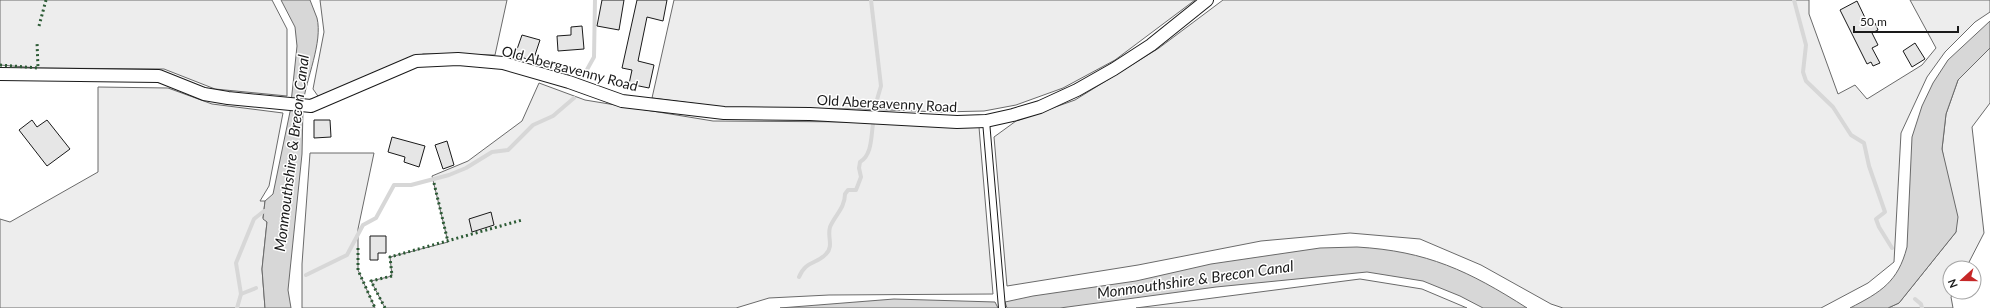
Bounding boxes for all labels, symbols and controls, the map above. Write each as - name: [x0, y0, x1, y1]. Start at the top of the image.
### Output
- scale bar: [1854, 8, 1958, 34]
- text: 50 m: [1860, 14, 1887, 29]
- street label: Old Abergavenny Road: [500, 42, 640, 94]
- water label: Monmouthshire & Brecon Canal: [270, 53, 312, 252]
- street label: Old Abergavenny Road: [816, 91, 958, 115]
- water label: Monmouthshire & Brecon Canal: [1096, 256, 1295, 302]
- north arrow: [1942, 260, 1982, 300]
- text: N: [1945, 277, 1960, 290]

